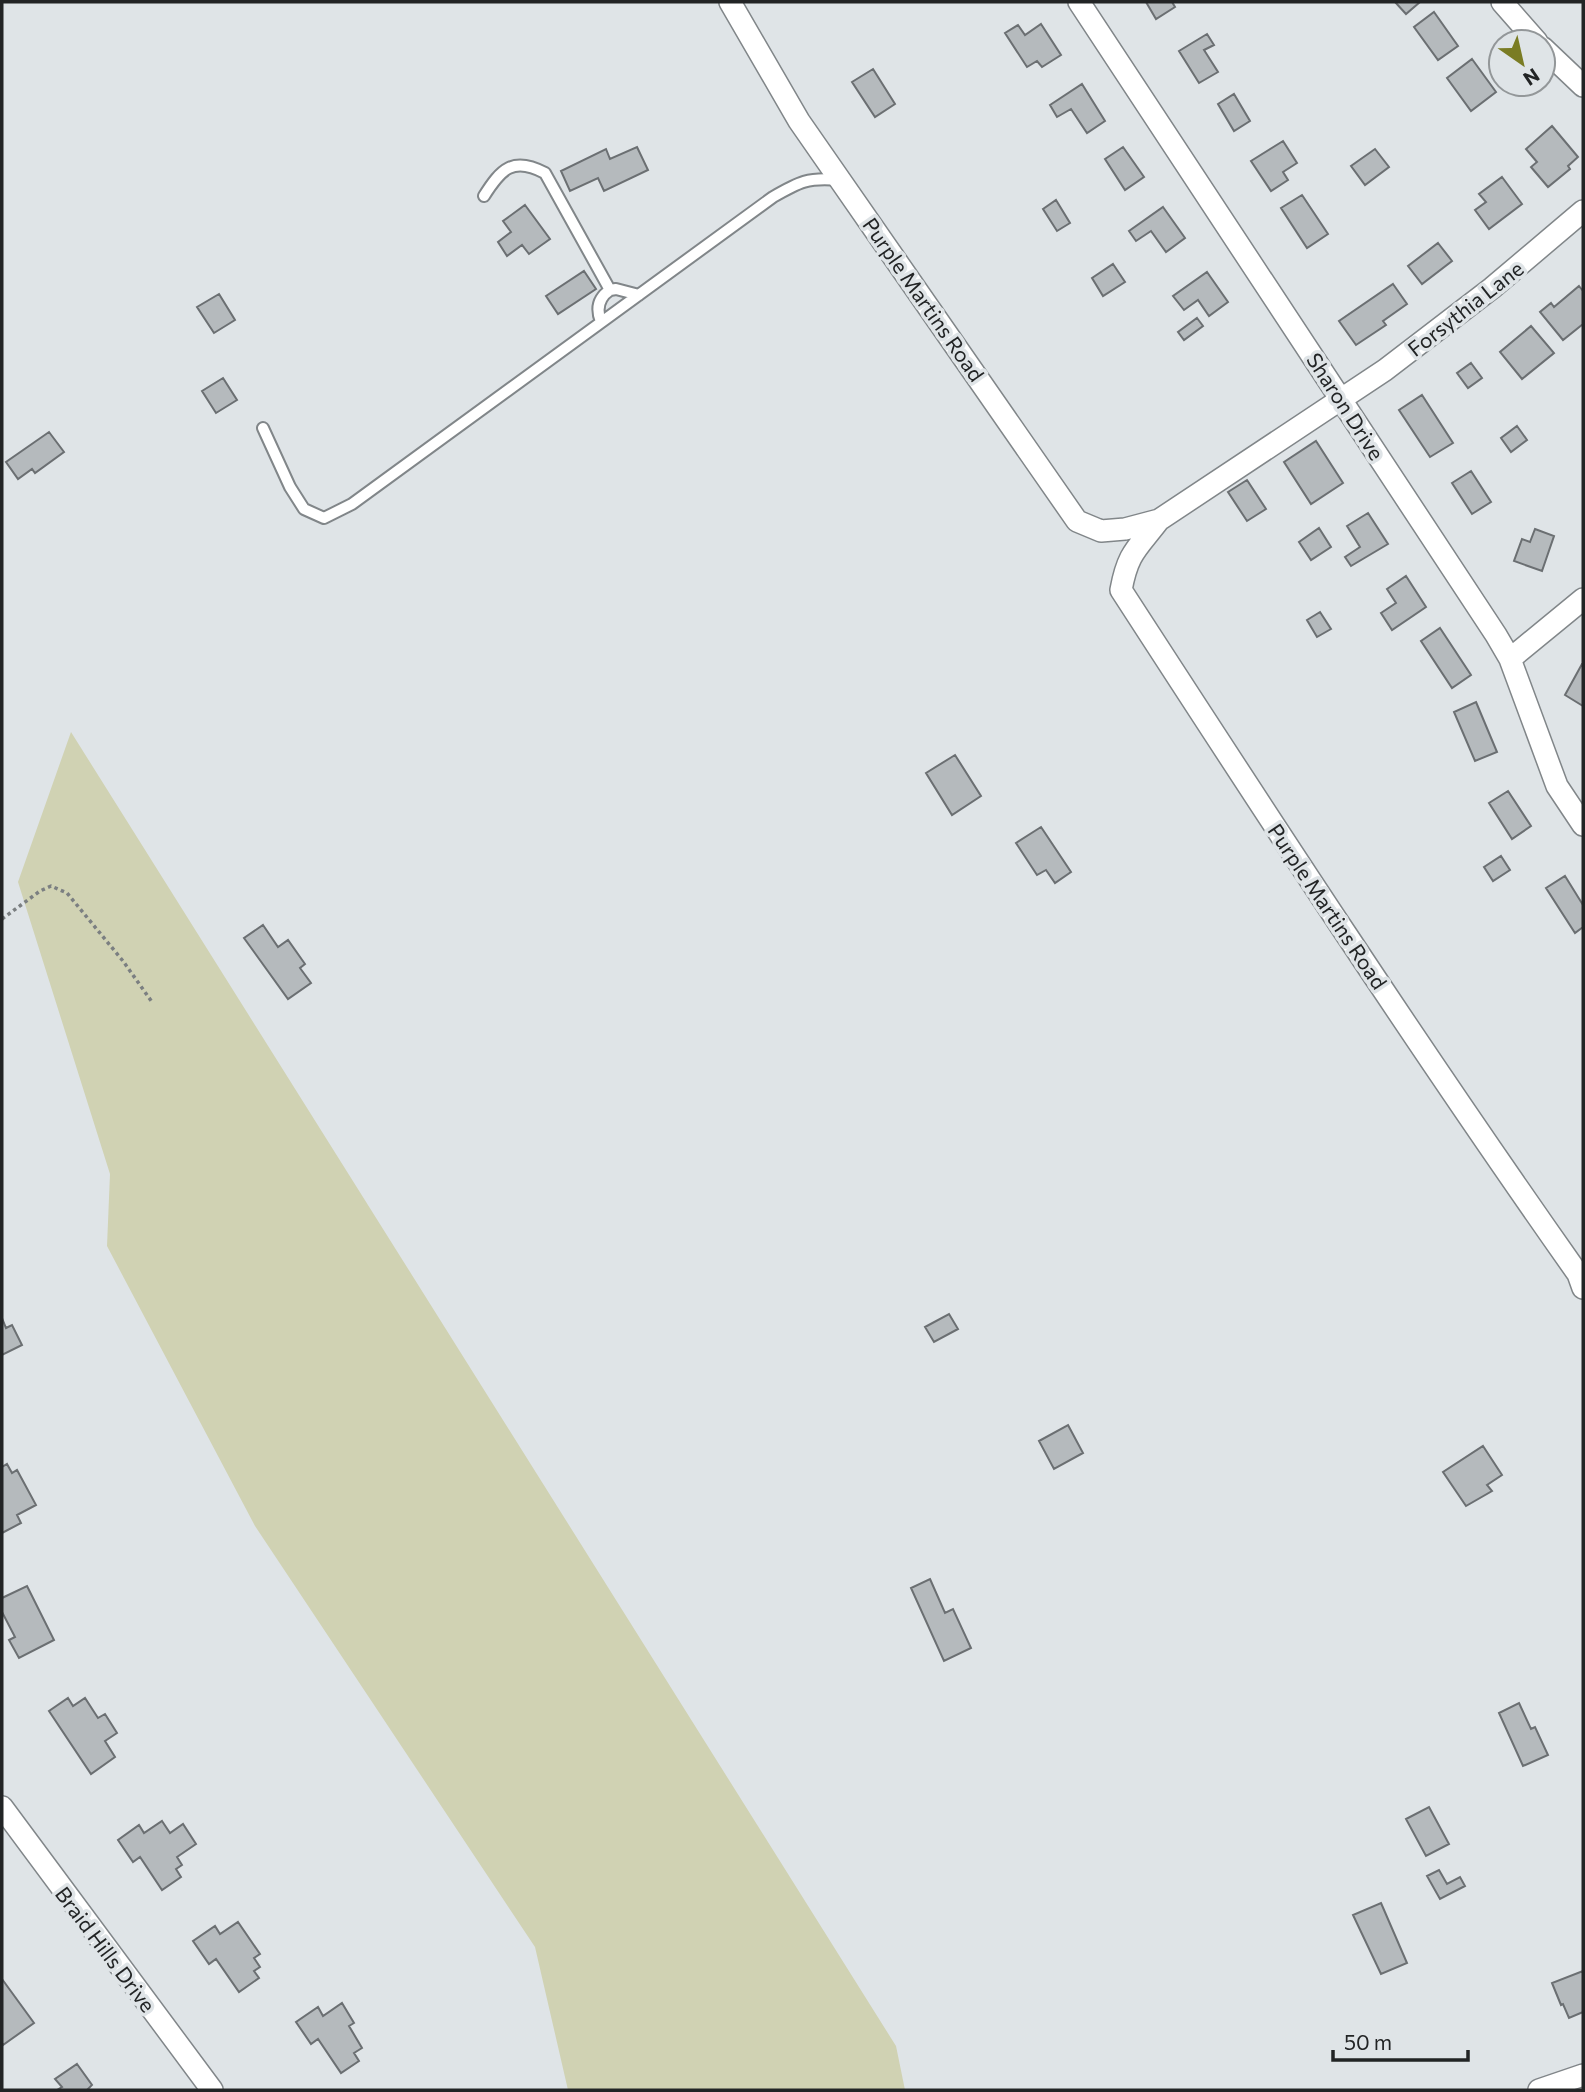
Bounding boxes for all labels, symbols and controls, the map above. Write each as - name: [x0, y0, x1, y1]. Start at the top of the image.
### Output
- north arrow: [1487, 28, 1557, 98]
- text: N: [1519, 64, 1544, 91]
- street label: Purple Martins Road: [858, 212, 990, 386]
- street label: Forsythia Lane: [1402, 255, 1528, 361]
- street label: Sharon Drive: [1302, 348, 1390, 464]
- street label: Purple Martins Road: [1263, 819, 1393, 993]
- street label: Braid Hills Drive: [51, 1881, 161, 2017]
- scale bar: [1333, 2018, 1468, 2062]
- text: 50 m: [1344, 2029, 1392, 2054]

